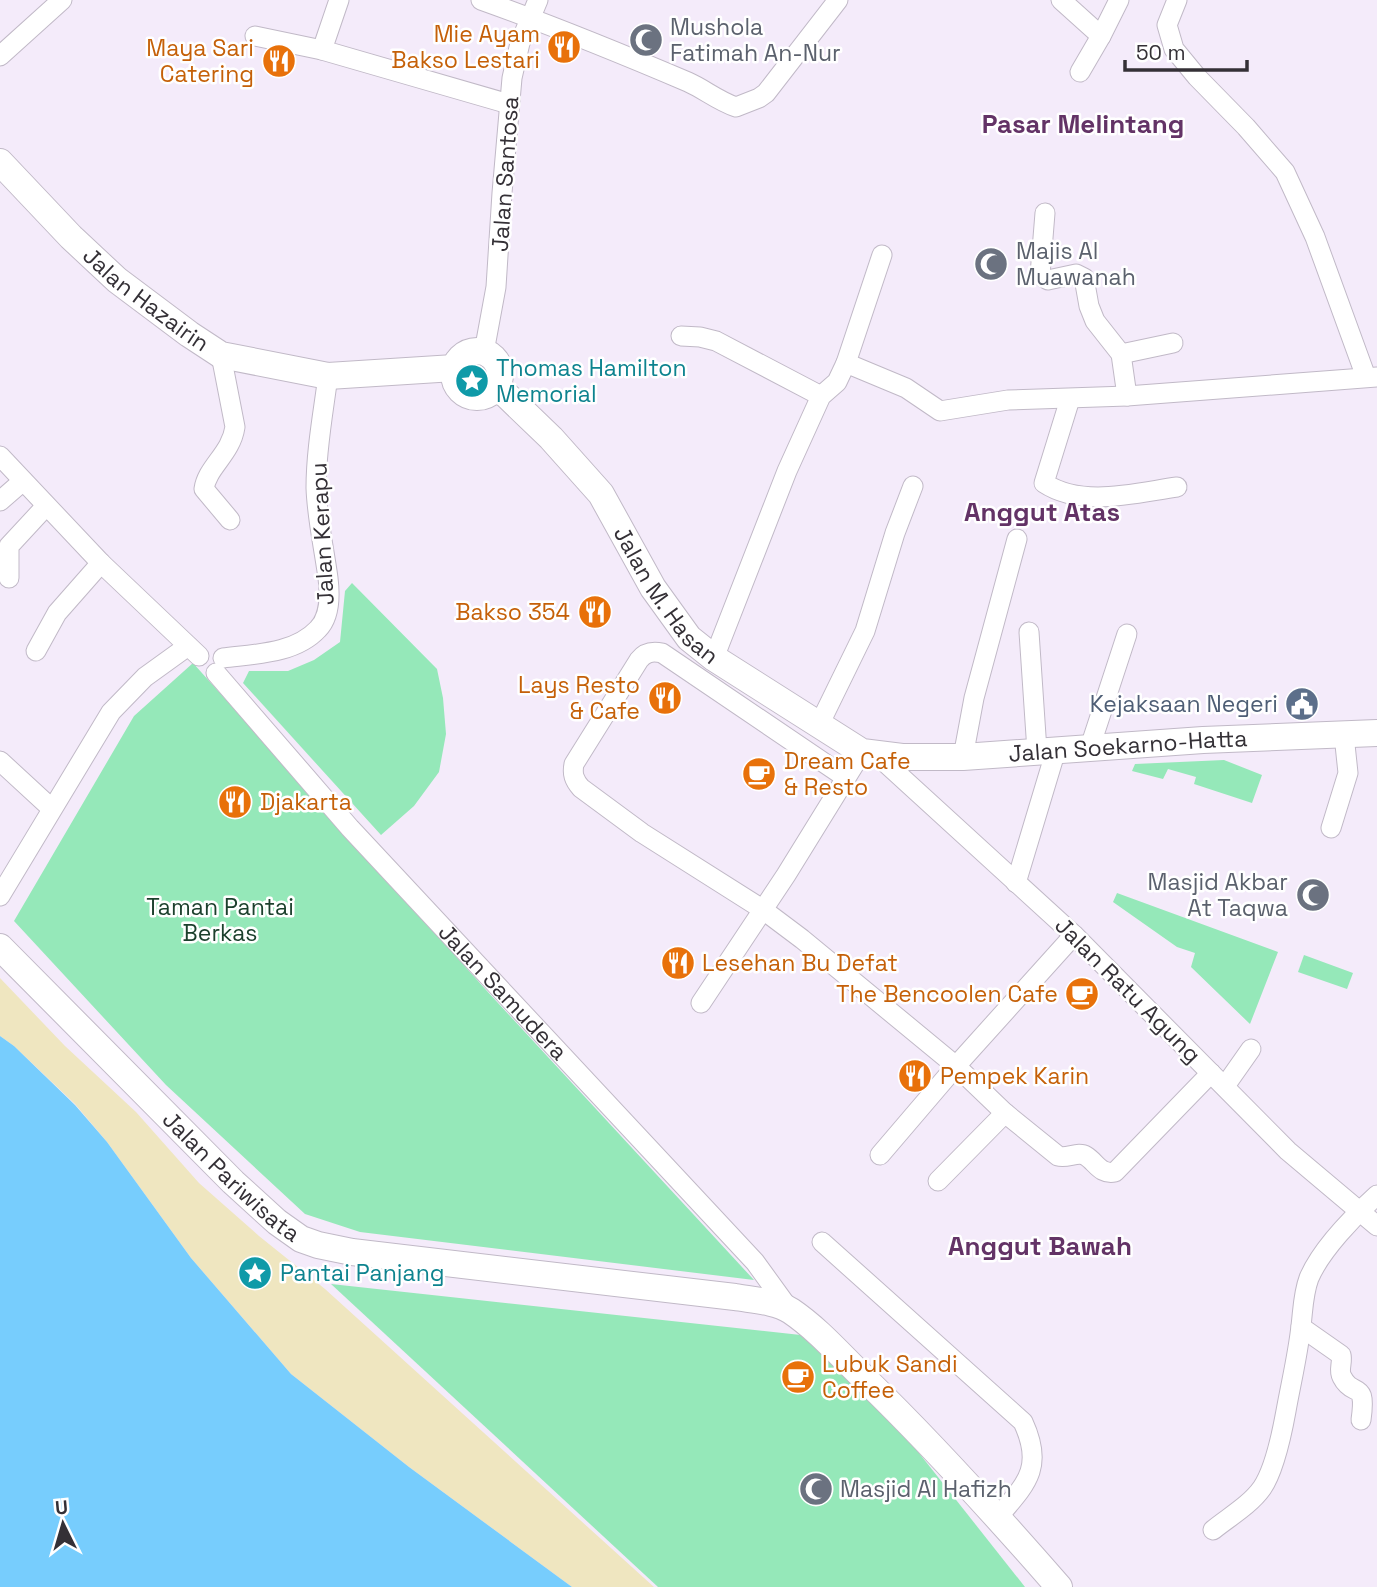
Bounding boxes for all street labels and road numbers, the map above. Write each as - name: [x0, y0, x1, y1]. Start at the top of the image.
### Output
- street label: Jalan Santosa: [485, 95, 525, 253]
- street label: Jalan Hazairin: [76, 241, 215, 358]
- street label: Jalan Kerapu: [303, 462, 341, 606]
- street label: Jalan M. Hasan: [607, 521, 725, 671]
- street label: Jalan Soekarno-Hatta: [1007, 723, 1248, 769]
- street label: Jalan Ratu Agung: [1049, 911, 1207, 1069]
- street label: Jalan Samudera: [432, 917, 574, 1066]
- street label: Jalan Pariwisata: [156, 1104, 306, 1249]

